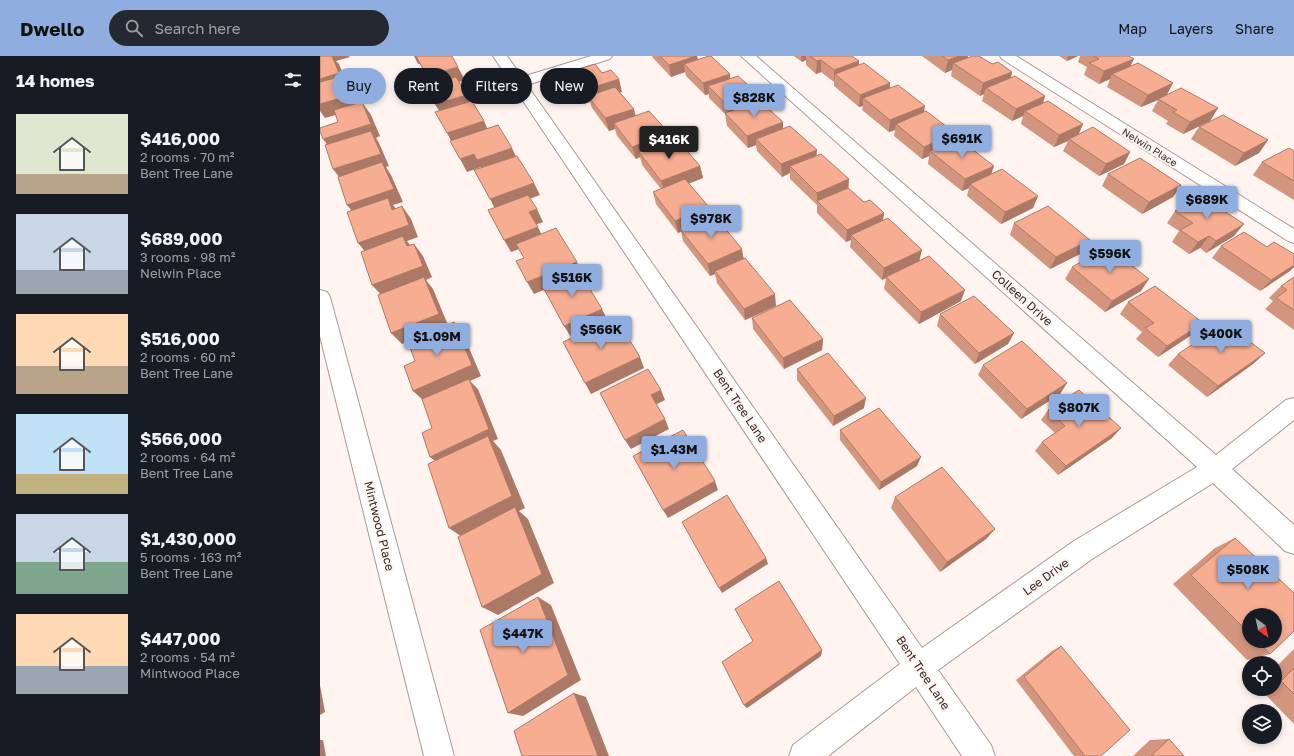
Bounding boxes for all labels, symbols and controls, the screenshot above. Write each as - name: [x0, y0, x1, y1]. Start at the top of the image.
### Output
- search box: [109, 10, 389, 46]
- text: Dwello: [20, 17, 85, 40]
- icon: search: [123, 17, 145, 39]
- text: Search here: [155, 19, 240, 37]
- text: Map: [1118, 20, 1147, 37]
- text: Layers: [1169, 20, 1213, 37]
- text: Share: [1235, 20, 1274, 37]
- chip: Buy: [332, 68, 386, 104]
- chip: Rent: [394, 68, 453, 104]
- chip: Filters: [461, 68, 532, 104]
- chip: New: [540, 68, 598, 104]
- icon: filters: [282, 69, 304, 91]
- text: 14 homes: [16, 70, 95, 91]
- pin: $828K: [726, 84, 782, 118]
- text: $828K: [733, 89, 775, 105]
- pin: $691K: [934, 125, 990, 159]
- street label: Nelwin Place: [1120, 125, 1180, 169]
- pin: $416K: [641, 126, 697, 160]
- text: $416,000: [140, 128, 220, 149]
- icon: home: [48, 130, 96, 178]
- text: $691K: [941, 130, 983, 146]
- text: $416K: [648, 131, 690, 147]
- text: 2 rooms · 70 m²: [140, 149, 235, 165]
- text: Bent Tree Lane: [140, 165, 233, 181]
- pin: $689K: [1179, 186, 1235, 220]
- text: $689K: [1186, 191, 1228, 207]
- pin: $978K: [683, 205, 739, 239]
- text: $978K: [690, 210, 732, 226]
- text: $689,000: [140, 228, 222, 249]
- icon: home: [48, 230, 96, 278]
- pin: $596K: [1082, 240, 1138, 274]
- text: $596K: [1089, 245, 1131, 261]
- text: 3 rooms · 98 m²: [140, 249, 235, 265]
- pin: $516K: [544, 264, 600, 298]
- text: Nelwin Place: [140, 265, 221, 281]
- street label: Colleen Drive: [989, 266, 1056, 329]
- text: $516K: [551, 269, 593, 285]
- pin: $566K: [573, 316, 629, 350]
- pin: $400K: [1193, 320, 1249, 354]
- text: $566K: [580, 321, 622, 337]
- pin: $1.09M: [404, 323, 470, 357]
- text: $400K: [1199, 325, 1243, 341]
- text: $516,000: [140, 328, 220, 349]
- text: $1.09M: [413, 328, 461, 344]
- icon: home: [48, 330, 96, 378]
- text: 2 rooms · 60 m²: [140, 349, 236, 365]
- text: Bent Tree Lane: [140, 365, 233, 381]
- street label: Bent Tree Lane: [710, 366, 771, 446]
- pin: $807K: [1051, 394, 1107, 428]
- text: $807K: [1058, 399, 1100, 415]
- text: $566,000: [140, 428, 222, 449]
- icon: home: [48, 430, 96, 478]
- pin: $1.43M: [641, 436, 707, 470]
- text: $1.43M: [650, 441, 698, 457]
- text: 2 rooms · 64 m²: [140, 449, 235, 465]
- text: Bent Tree Lane: [140, 465, 233, 481]
- street label: Mintwood Place: [361, 479, 398, 572]
- text: $1,430,000: [140, 528, 236, 549]
- icon: home: [48, 530, 96, 578]
- text: 5 rooms · 163 m²: [140, 549, 241, 565]
- street label: Lee Drive: [1020, 555, 1072, 598]
- pin: $508K: [1220, 556, 1276, 590]
- text: $508K: [1227, 561, 1269, 577]
- text: Bent Tree Lane: [140, 565, 233, 581]
- north arrow: [1242, 608, 1282, 648]
- map controls: [1242, 608, 1282, 744]
- pin: $447K: [495, 620, 551, 654]
- text: $447K: [502, 625, 544, 641]
- text: $447,000: [140, 628, 221, 649]
- icon: home: [48, 630, 96, 678]
- street label: Bent Tree Lane: [893, 633, 954, 713]
- text: 2 rooms · 54 m²: [140, 649, 235, 665]
- button: locate: [1242, 656, 1282, 696]
- text: Mintwood Place: [140, 665, 240, 681]
- button: layers: [1242, 704, 1282, 744]

